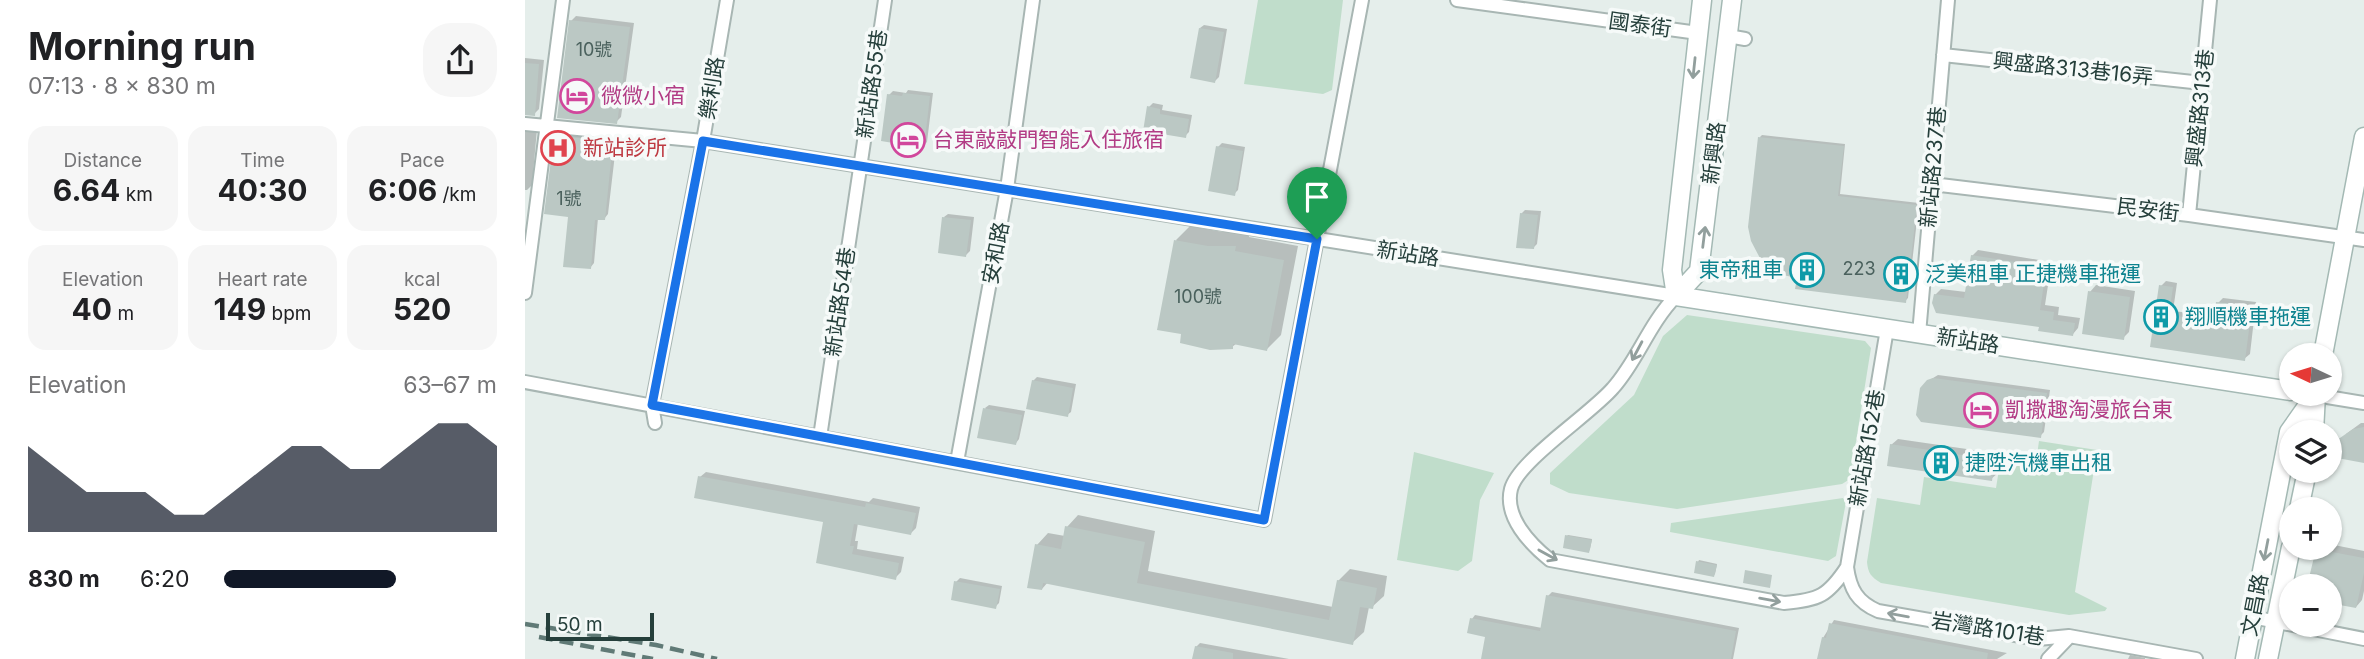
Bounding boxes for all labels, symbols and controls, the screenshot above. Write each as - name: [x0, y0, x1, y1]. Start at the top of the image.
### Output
- street label: 國泰街: [1607, 8, 1673, 41]
- text: Morning run: [28, 23, 256, 69]
- button: share: [423, 23, 497, 97]
- street label: 新站路55巷: [852, 28, 892, 140]
- house number: 10號: [576, 39, 612, 60]
- street label: 興盛路313巷16弄: [1992, 48, 2154, 89]
- street label: 興盛路313巷: [2181, 48, 2218, 168]
- street label: 樂利路: [694, 55, 729, 121]
- one-way arrow: [1688, 56, 1701, 79]
- text: 07:13 · 8 × 830 m: [28, 72, 216, 100]
- hotel icon: 微微小宿: [558, 77, 596, 115]
- place label: 微微小宿: [601, 83, 685, 108]
- street label: 新站路237巷: [1915, 105, 1950, 229]
- street label: 新興路: [1697, 120, 1730, 186]
- hotel icon: 台東敲敲門智能入住旅宿: [889, 121, 927, 159]
- place label: 台東敲敲門智能入住旅宿: [933, 127, 1164, 152]
- hospital icon: 新站診所: [539, 129, 577, 167]
- place label: 新站診所: [583, 135, 667, 160]
- text: Distance: [64, 149, 142, 172]
- text: Time: [240, 149, 285, 172]
- text: Pace: [400, 149, 445, 172]
- pin: [1287, 167, 1347, 239]
- text: 6.64: [53, 172, 120, 208]
- text: 40:30: [217, 172, 308, 208]
- text: 6:06: [368, 172, 437, 208]
- icon: arrive: [1298, 178, 1336, 216]
- text: km: [120, 183, 153, 206]
- text: /km: [437, 183, 476, 206]
- house number: 1號: [556, 188, 582, 209]
- street label: 民安街: [2115, 193, 2181, 226]
- street label: 安和路: [977, 220, 1014, 286]
- one-way arrow: [1697, 227, 1710, 249]
- street label: 新站路: [1375, 236, 1441, 271]
- street label: 新站路54巷: [819, 246, 860, 358]
- building icon: 東帝租車: [1788, 251, 1826, 289]
- building icon: 泛美租車 正捷機車拖運: [1882, 255, 1920, 293]
- place label: 東帝租車: [1699, 257, 1783, 282]
- house number: 223: [1842, 258, 1876, 279]
- place label: 泛美租車 正捷機車拖運: [1925, 261, 2141, 286]
- text: Elevation: [62, 268, 144, 291]
- text: Heart rate: [217, 268, 307, 291]
- text: kcal: [404, 268, 440, 291]
- house number: 100號: [1174, 286, 1222, 307]
- text: 40: [72, 291, 112, 327]
- text: 149: [214, 291, 266, 327]
- text: 520: [393, 291, 451, 327]
- building icon: 翔順機車拖運: [2142, 298, 2180, 336]
- text: m: [112, 302, 134, 325]
- text: bpm: [266, 302, 311, 325]
- place label: 翔順機車拖運: [2185, 304, 2311, 329]
- street label: 新站路: [1935, 323, 2001, 358]
- one-way arrow: [1629, 340, 1643, 361]
- north arrow: [2279, 343, 2341, 406]
- map controls: [2279, 343, 2342, 637]
- text: Elevation: [28, 371, 127, 399]
- text: 63–67 m: [403, 371, 497, 399]
- street label: 新站路152巷: [1844, 388, 1889, 508]
- hotel icon: 凱撒趣淘漫旅台東: [1962, 391, 2000, 429]
- place label: 凱撒趣淘漫旅台東: [2005, 397, 2173, 422]
- button: layers: [2279, 420, 2342, 483]
- building icon: 捷陞汽機車出租: [1922, 444, 1960, 482]
- place label: 捷陞汽機車出租: [1965, 450, 2112, 475]
- button: +: [2279, 497, 2342, 560]
- one-way arrow: [2258, 538, 2272, 561]
- one-way arrow: [1537, 549, 1557, 563]
- text: 830 m: [28, 565, 100, 593]
- text: 6:20: [140, 565, 189, 593]
- street label: 文昌路: [2236, 572, 2273, 638]
- button: −: [2279, 574, 2342, 637]
- one-way arrow: [1758, 594, 1781, 607]
- street label: 岩灣路101巷: [1930, 607, 2047, 650]
- one-way arrow: [1888, 608, 1910, 621]
- scale bar: [546, 610, 655, 642]
- text: 50 m: [557, 613, 603, 636]

